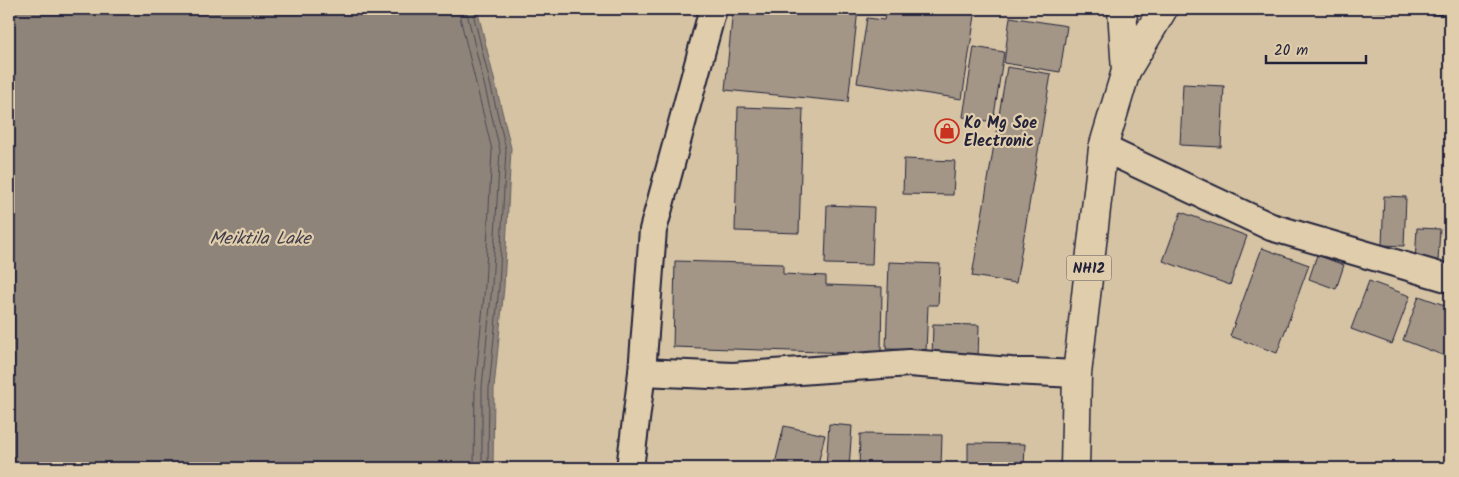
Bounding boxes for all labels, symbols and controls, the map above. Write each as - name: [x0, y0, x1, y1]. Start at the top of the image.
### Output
- scale bar: [1266, 32, 1366, 64]
- text: 20 m: [1274, 39, 1308, 63]
- place label: Ko Mg Soe Electronic: [964, 111, 1037, 154]
- shop icon: Ko Mg Soe Electronic: [934, 118, 960, 144]
- water label: Meiktila Lake: [209, 225, 312, 254]
- road number: NH12: [1066, 256, 1112, 280]

